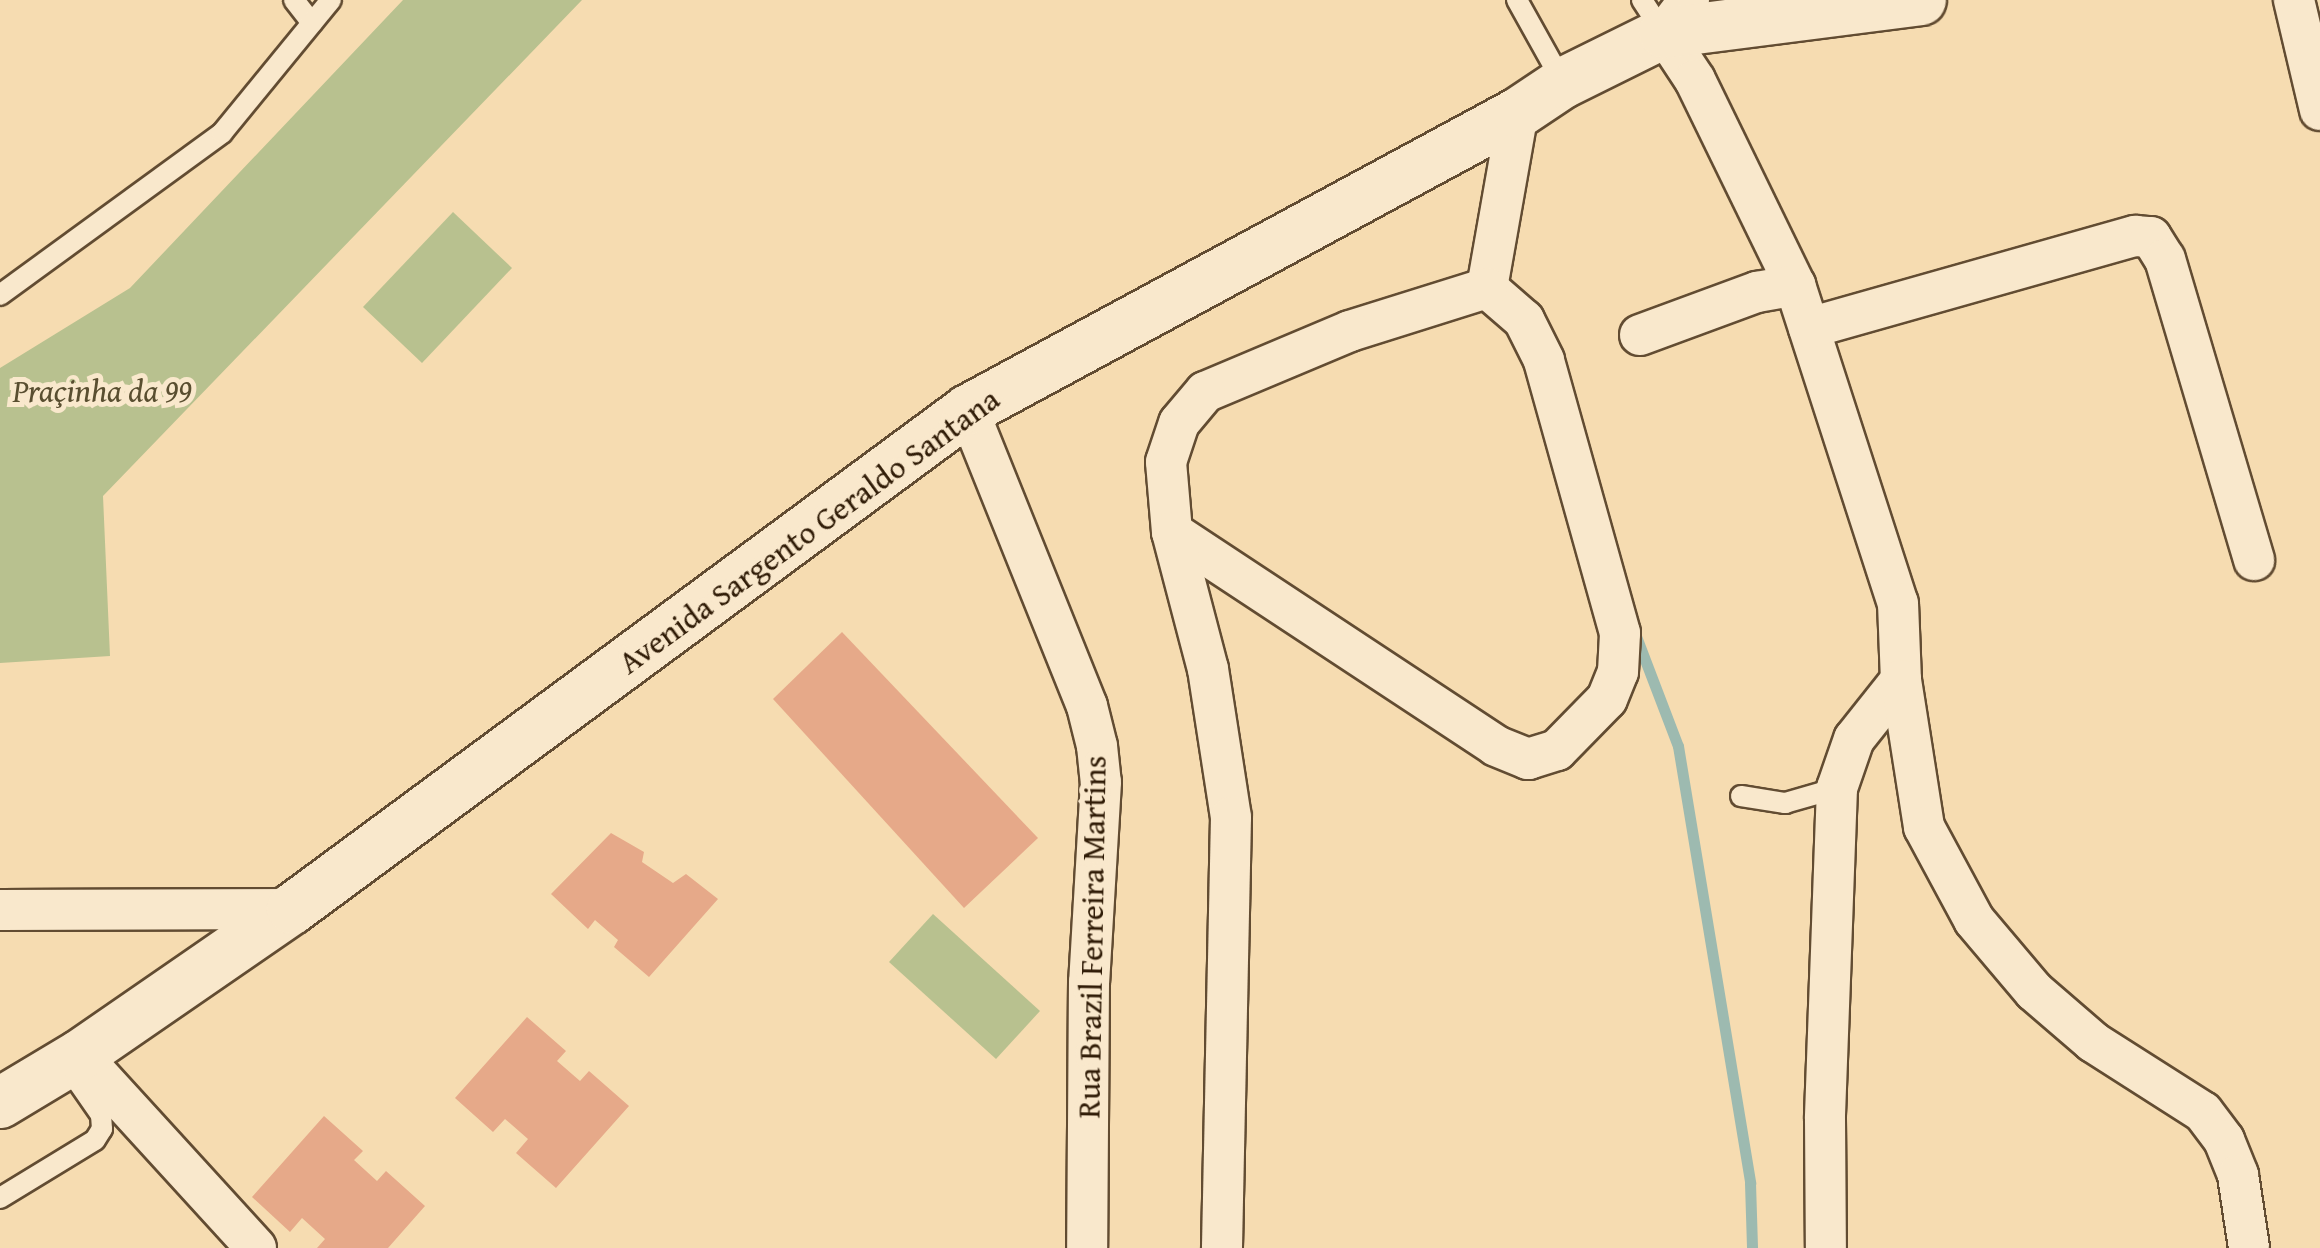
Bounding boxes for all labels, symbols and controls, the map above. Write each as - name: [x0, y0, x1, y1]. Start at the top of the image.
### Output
- park label: Praçinha da 99: [12, 372, 192, 410]
- street label: Avenida Sargento Geraldo Santana: [611, 380, 1007, 682]
- street label: Rua Brazil Ferreira Martins: [1070, 755, 1114, 1119]

